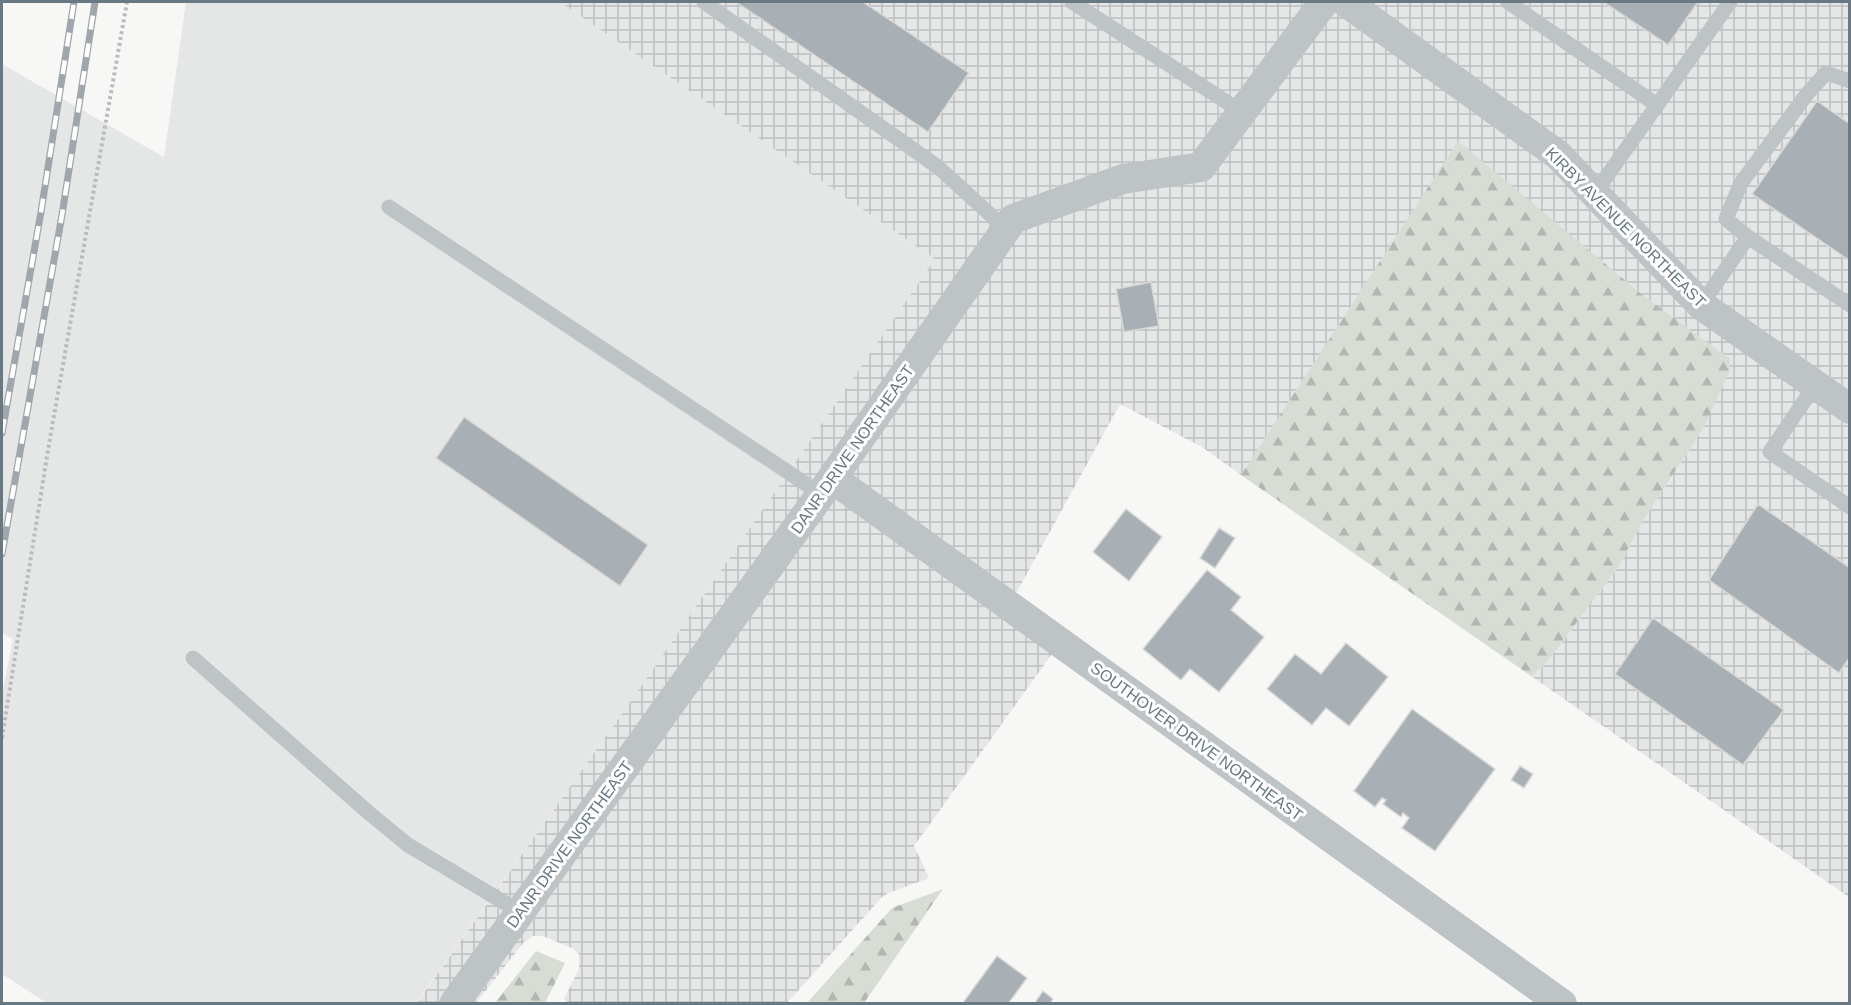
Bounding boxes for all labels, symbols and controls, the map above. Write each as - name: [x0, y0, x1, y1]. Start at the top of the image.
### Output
- street label: KIRBY AVENUE NORTHEAST: [1542, 144, 1709, 311]
- street label: DANR DRIVE NORTHEAST: [788, 362, 917, 537]
- street label: SOUTHOVER DRIVE NORTHEAST: [1088, 659, 1306, 824]
- street label: DANR DRIVE NORTHEAST: [503, 758, 636, 931]

